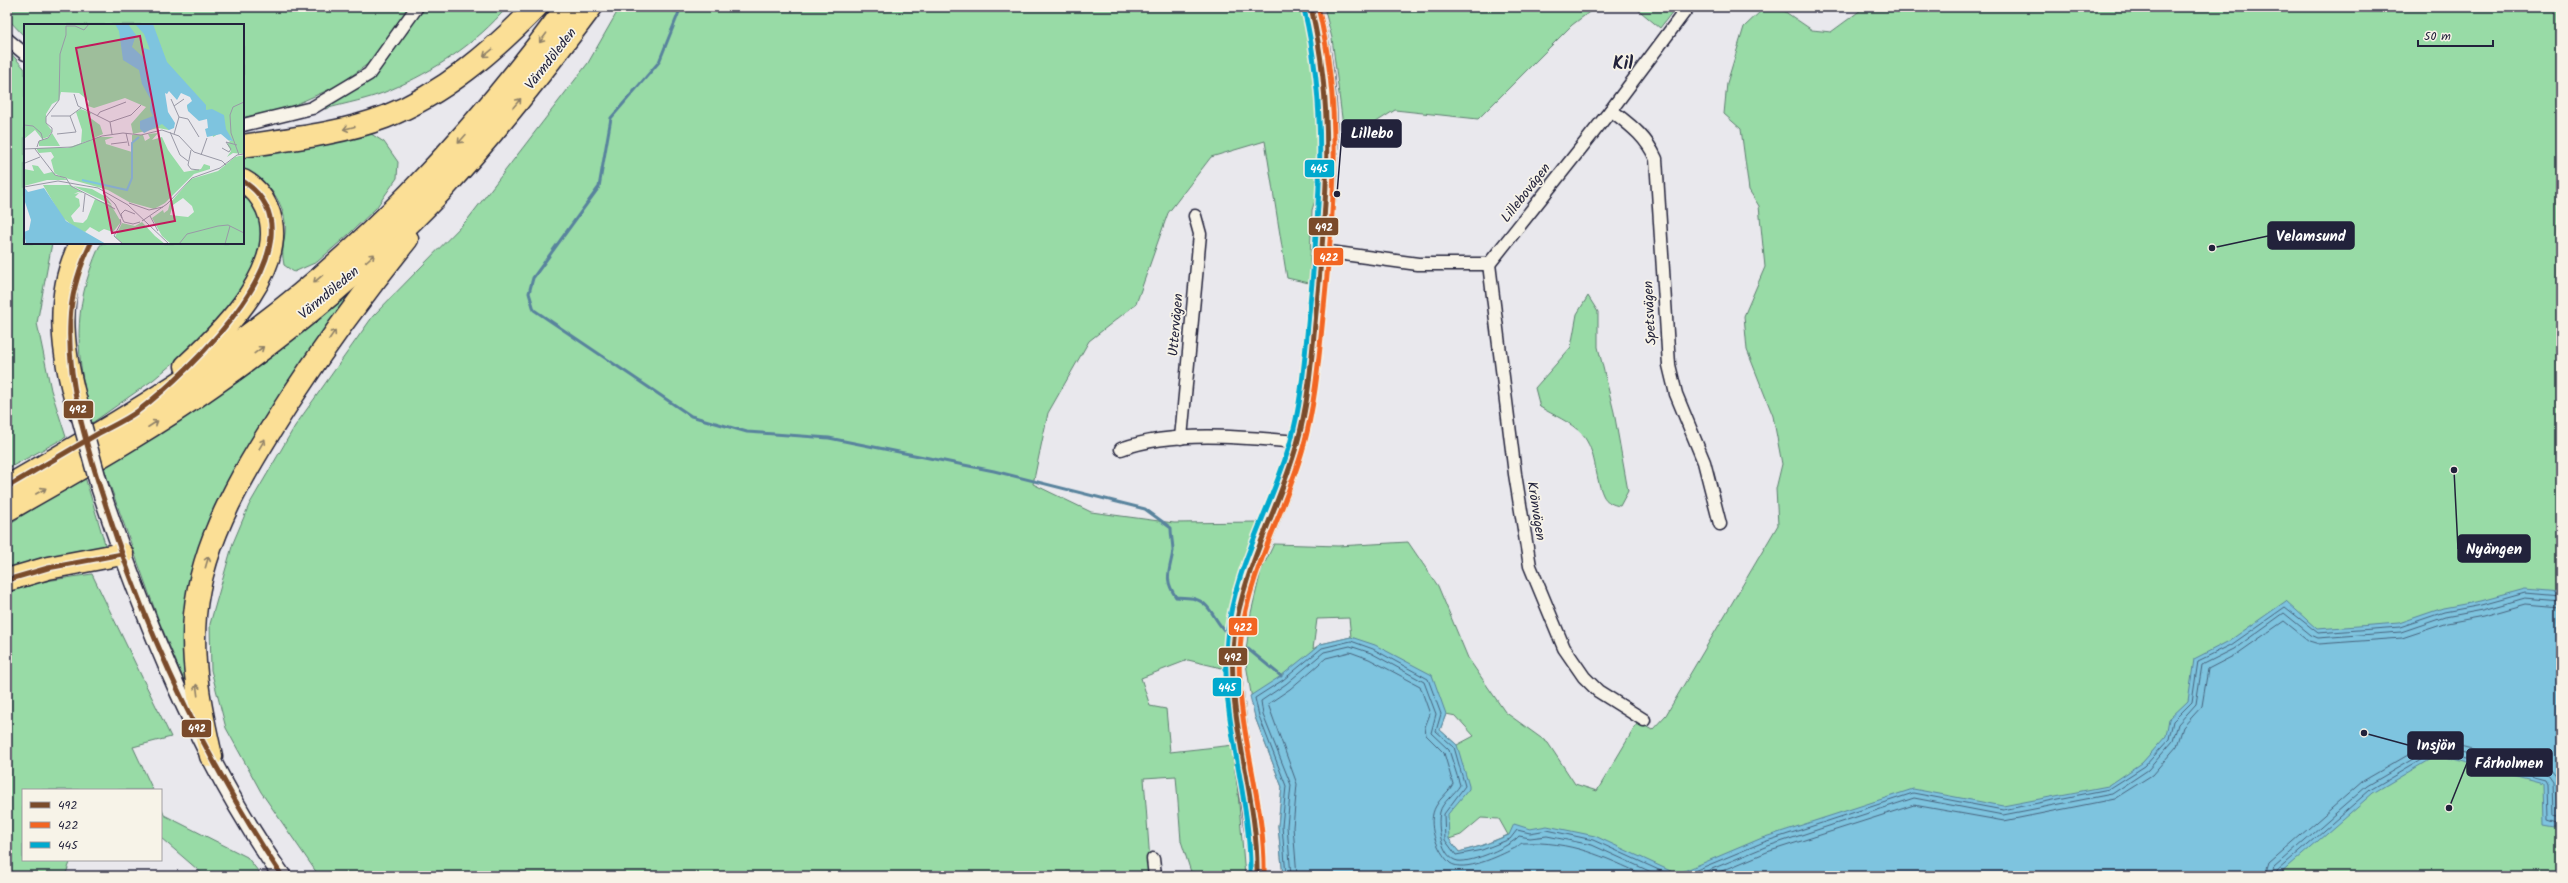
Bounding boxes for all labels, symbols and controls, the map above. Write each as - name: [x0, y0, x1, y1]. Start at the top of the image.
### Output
- scale bar: [2418, 22, 2493, 48]
- street label: Värmdöleden: [520, 23, 582, 95]
- inset map: [24, 24, 244, 244]
- text: 50 m: [2424, 27, 2451, 46]
- one-way arrow: [539, 33, 548, 44]
- one-way arrow: [482, 48, 493, 57]
- district label: Kil: [1613, 50, 1633, 79]
- one-way arrow: [513, 97, 521, 108]
- callout: Lillebo: [1342, 120, 1401, 147]
- text: Lillebo: [1351, 122, 1394, 146]
- one-way arrow: [343, 124, 356, 132]
- one-way arrow: [457, 134, 466, 144]
- street label: Lillebovägen: [1496, 158, 1556, 228]
- line badge: 445: [1304, 159, 1335, 178]
- text: 445: [1310, 160, 1329, 178]
- line badge: 492: [1308, 217, 1339, 236]
- text: 492: [1315, 219, 1333, 237]
- callout: Velamsund: [2268, 222, 2354, 249]
- text: Velamsund: [2276, 225, 2347, 249]
- line badge: 422: [1313, 247, 1344, 266]
- text: 422: [1320, 249, 1338, 267]
- one-way arrow: [365, 253, 375, 263]
- street label: Värmdöleden: [294, 261, 364, 325]
- one-way arrow: [313, 274, 324, 283]
- street label: Spetsvägen: [1637, 280, 1663, 346]
- street label: Uttervägen: [1162, 293, 1190, 357]
- one-way arrow: [328, 330, 336, 341]
- one-way arrow: [254, 346, 265, 355]
- line badge: 492: [63, 400, 94, 419]
- text: 492: [69, 401, 87, 419]
- one-way arrow: [147, 420, 158, 428]
- one-way arrow: [258, 438, 266, 450]
- street label: Krönvägen: [1520, 480, 1552, 542]
- one-way arrow: [35, 486, 47, 494]
- callout: Nyängen: [2458, 535, 2530, 562]
- text: Nyängen: [2466, 538, 2522, 562]
- one-way arrow: [204, 555, 211, 568]
- line badge: 422: [1228, 617, 1258, 636]
- text: 422: [1234, 619, 1252, 637]
- line badge: 492: [1218, 647, 1248, 666]
- text: 492: [1224, 649, 1242, 667]
- line badge: 445: [1212, 677, 1242, 697]
- text: 445: [1218, 679, 1237, 697]
- one-way arrow: [193, 684, 201, 697]
- line badge: 492: [181, 719, 212, 738]
- text: 492: [188, 720, 206, 738]
- callout: Insjön: [2408, 732, 2463, 759]
- text: Insjön: [2417, 734, 2455, 758]
- callout: Fårholmen: [2467, 749, 2552, 776]
- text: Fårholmen: [2475, 752, 2543, 776]
- legend: [22, 789, 162, 861]
- text: 492: [58, 796, 77, 815]
- text: 422: [58, 816, 79, 835]
- text: 445: [58, 836, 79, 855]

